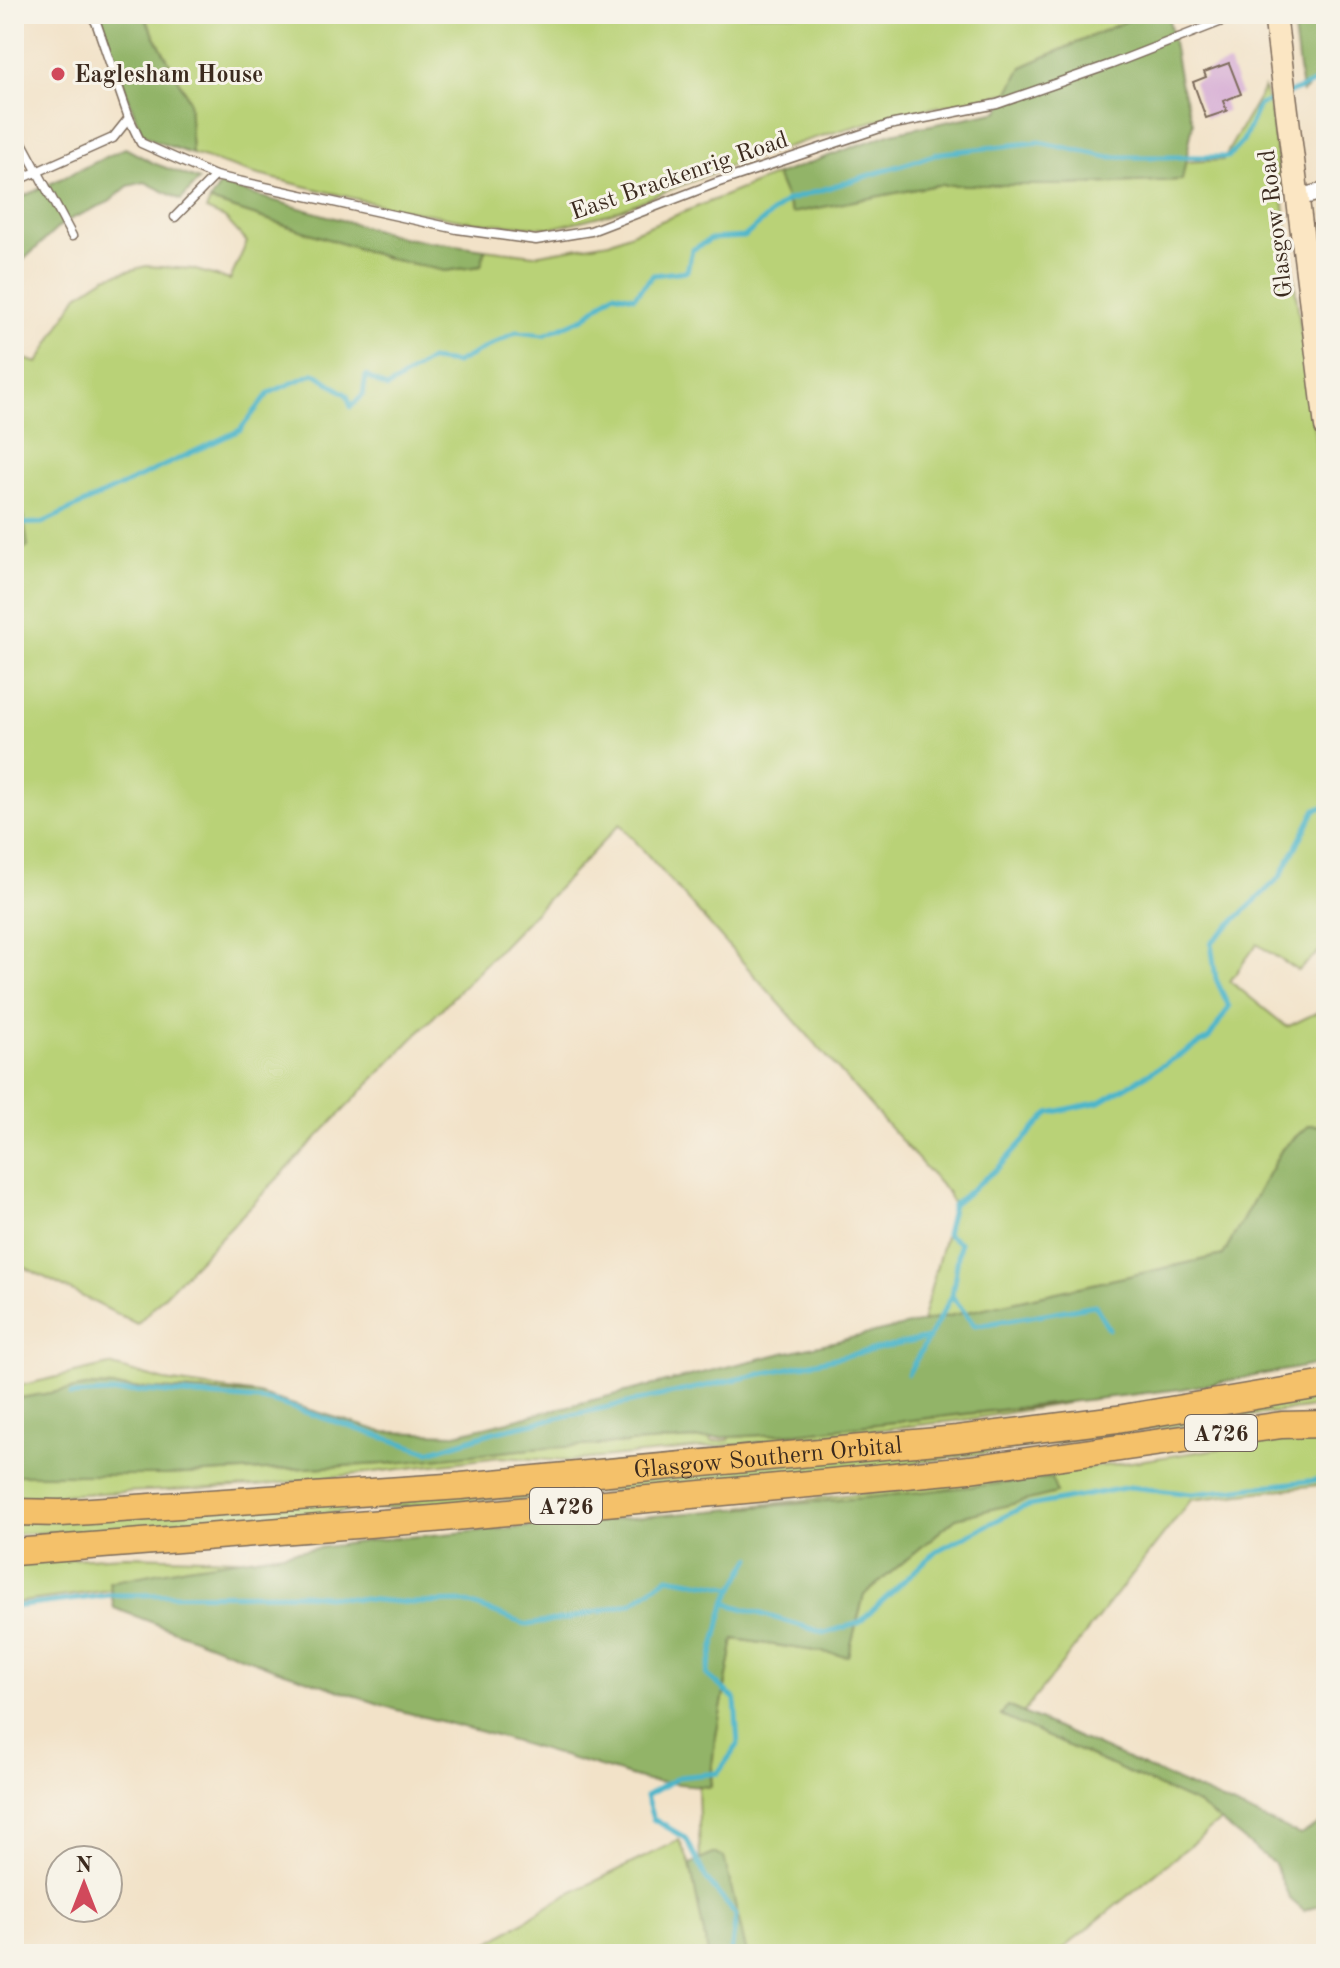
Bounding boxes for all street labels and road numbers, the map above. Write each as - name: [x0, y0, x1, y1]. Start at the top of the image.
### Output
- street label: East Brackenrig Road: [568, 128, 792, 225]
- street label: Glasgow Road: [1256, 148, 1298, 299]
- road number: A726: [1185, 1415, 1257, 1451]
- street label: Glasgow Southern Orbital: [632, 1434, 903, 1484]
- road number: A726: [530, 1488, 602, 1524]

